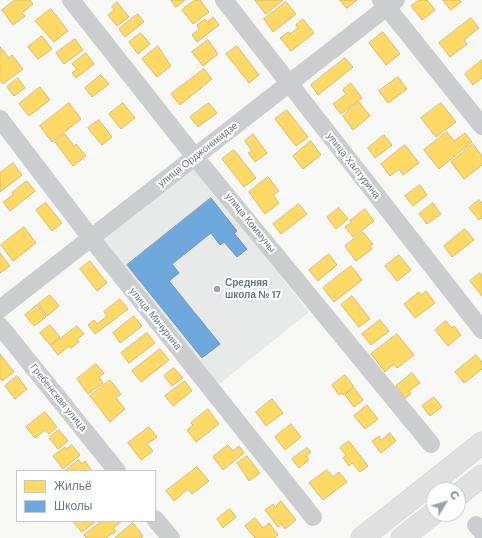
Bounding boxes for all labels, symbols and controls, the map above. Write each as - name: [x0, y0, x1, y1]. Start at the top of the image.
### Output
- street label: улица Орджоникидзе: [156, 120, 240, 190]
- street label: улица Халтурина: [324, 131, 382, 201]
- street label: улица Коммуны: [222, 191, 278, 255]
- place label: Средняя школа № 17: [225, 277, 281, 300]
- marker: Средняя школа № 17: [212, 284, 222, 294]
- street label: улица Мичурина: [126, 286, 184, 352]
- street label: Гребенская улица: [27, 362, 89, 434]
- legend: [16, 470, 156, 522]
- text: Жильё: [54, 478, 92, 494]
- north arrow: [426, 482, 466, 522]
- text: С: [447, 488, 463, 503]
- text: Школы: [54, 498, 92, 514]

